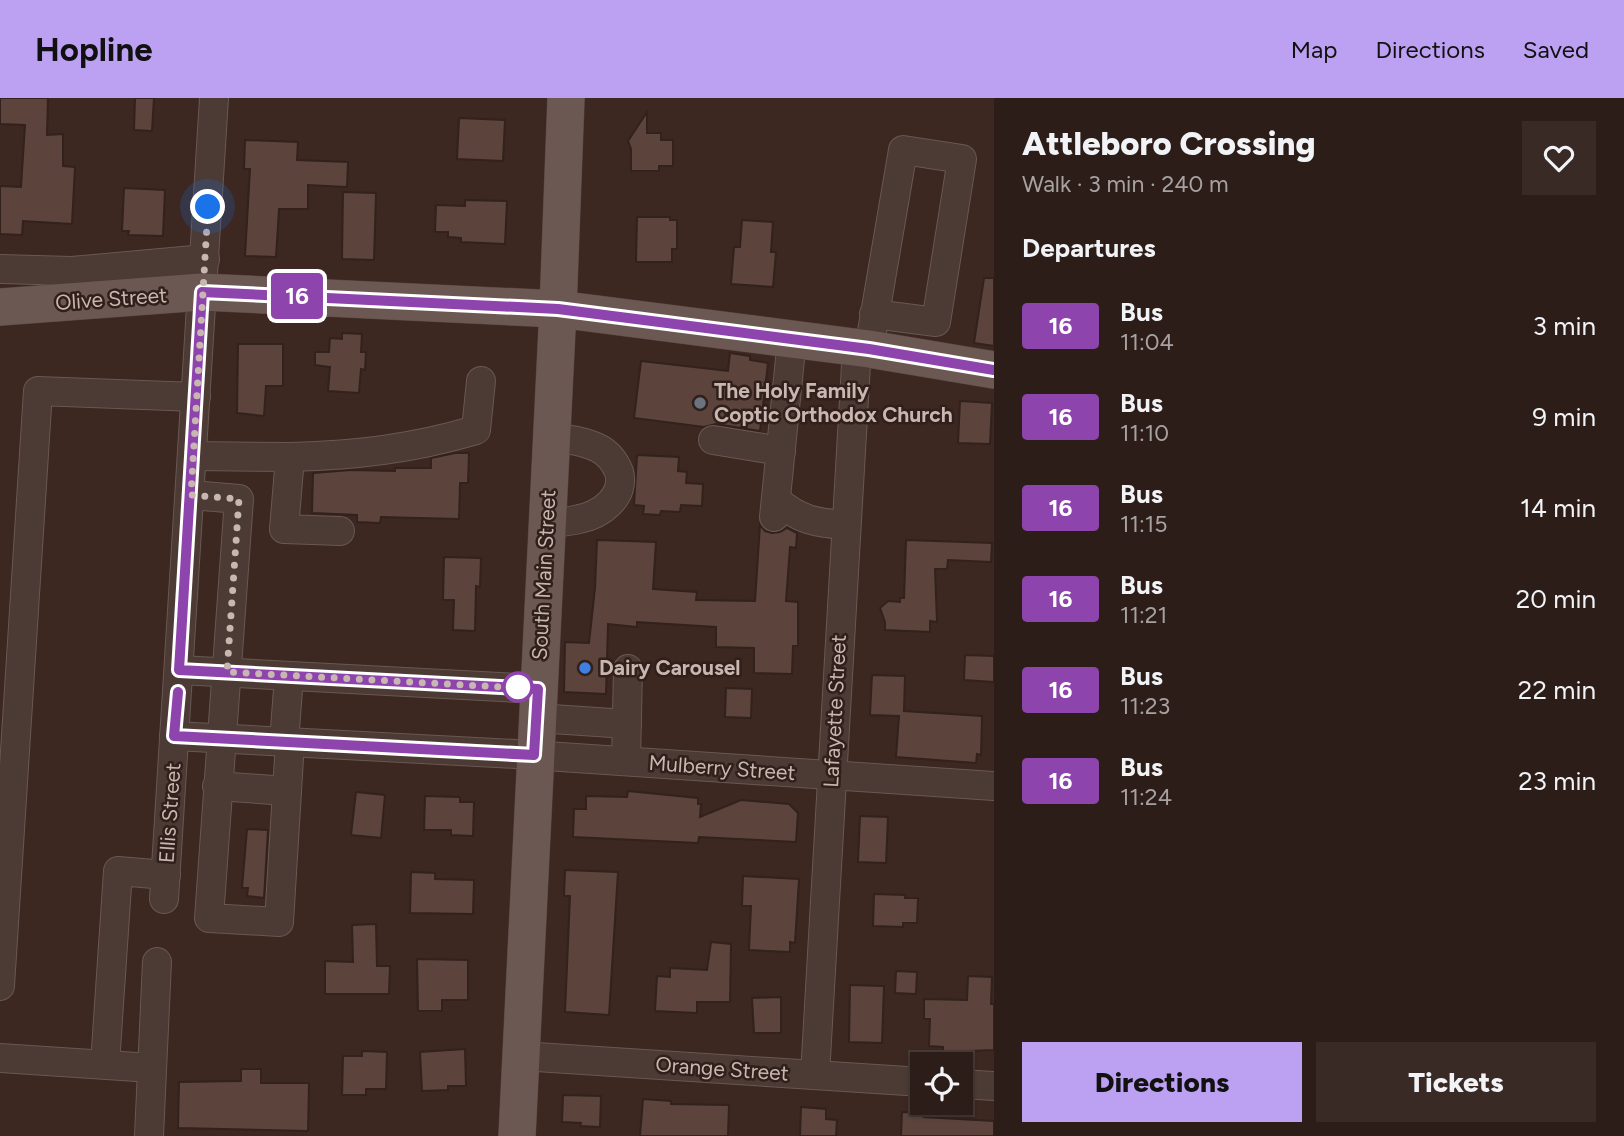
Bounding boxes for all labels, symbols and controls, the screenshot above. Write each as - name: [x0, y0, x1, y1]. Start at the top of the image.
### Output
- text: Hopline: [35, 30, 153, 69]
- text: Map: [1291, 35, 1337, 64]
- text: Directions: [1375, 35, 1485, 64]
- text: Saved: [1523, 35, 1589, 64]
- button: heart: [1522, 121, 1596, 195]
- text: Attleboro Crossing: [1022, 124, 1316, 163]
- text: Walk · 3 min · 240 m: [1022, 170, 1229, 198]
- your location: [190, 189, 225, 224]
- text: Departures: [1022, 232, 1156, 264]
- line badge: 16: [266, 273, 328, 319]
- text: 16: [285, 281, 309, 310]
- street label: Olive Street: [54, 282, 168, 315]
- text: Bus: [1120, 296, 1163, 328]
- text: 3 min: [1533, 310, 1596, 342]
- text: 16: [1048, 311, 1073, 340]
- text: 11:04: [1120, 328, 1174, 356]
- place label: The Holy Family Coptic Orthodox Church: [714, 378, 953, 427]
- text: Bus: [1120, 387, 1163, 419]
- marker: The Holy Family Coptic Orthodox Church: [692, 395, 708, 411]
- text: 9 min: [1532, 401, 1596, 433]
- text: 16: [1048, 402, 1073, 431]
- text: 11:10: [1120, 419, 1169, 447]
- text: Bus: [1120, 478, 1163, 510]
- street label: South Main Street: [527, 489, 560, 661]
- text: 14 min: [1520, 492, 1596, 524]
- text: 16: [1048, 493, 1073, 522]
- text: 11:15: [1120, 510, 1168, 538]
- text: Bus: [1120, 569, 1163, 601]
- text: 20 min: [1516, 583, 1596, 615]
- text: 16: [1048, 584, 1073, 613]
- text: 11:21: [1120, 601, 1167, 629]
- street label: Lafayette Street: [818, 634, 851, 788]
- place label: Dairy Carousel: [599, 655, 741, 680]
- marker: Dairy Carousel: [577, 660, 593, 676]
- text: Bus: [1120, 660, 1163, 692]
- unlabelled marker: [503, 672, 533, 702]
- text: 22 min: [1518, 674, 1596, 706]
- text: 16: [1048, 675, 1073, 704]
- text: 11:23: [1120, 692, 1170, 720]
- street label: Mulberry Street: [648, 750, 796, 785]
- text: Bus: [1120, 751, 1163, 783]
- street label: Ellis Street: [154, 762, 185, 864]
- text: 23 min: [1518, 765, 1596, 797]
- text: 16: [1048, 766, 1073, 795]
- text: 11:24: [1120, 783, 1172, 811]
- button: Directions: [1022, 1042, 1302, 1122]
- button: Tickets: [1316, 1042, 1596, 1122]
- street label: Orange Street: [655, 1051, 790, 1086]
- map controls: [910, 1052, 973, 1115]
- button: locate: [910, 1052, 973, 1115]

